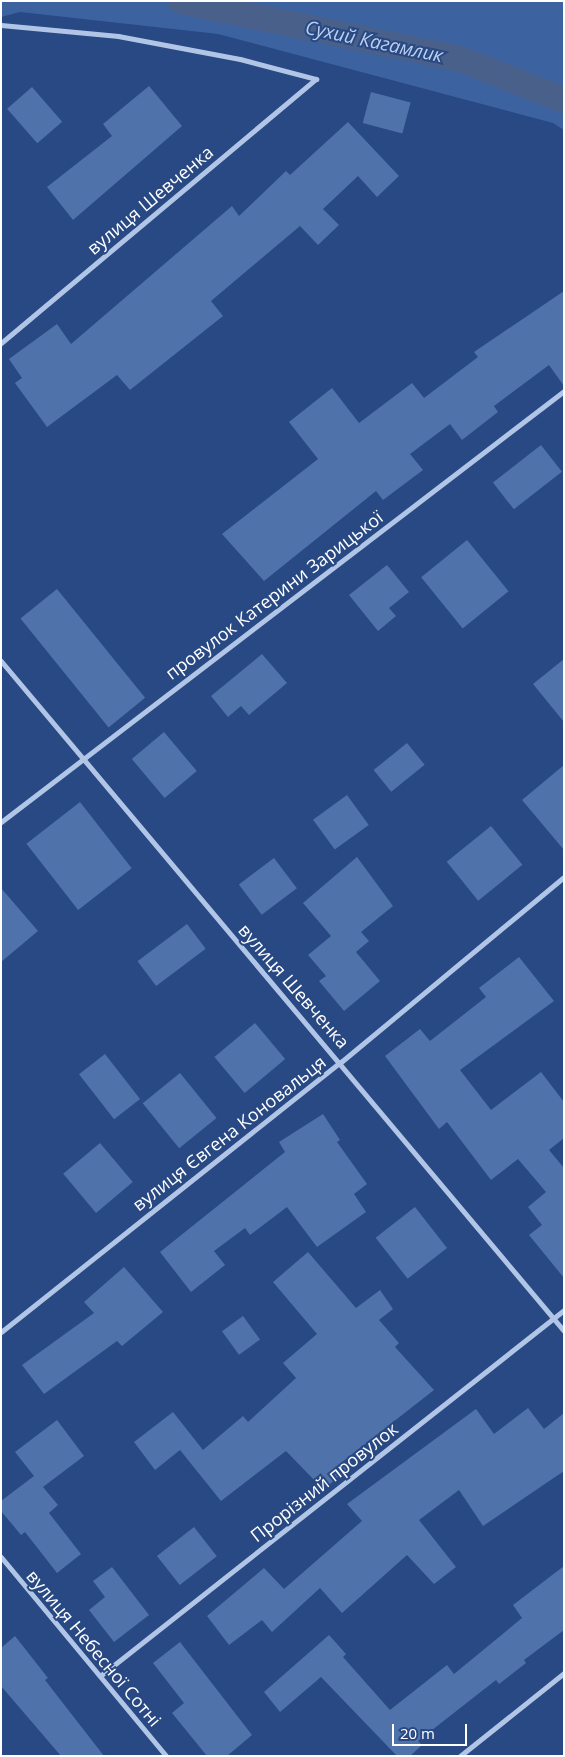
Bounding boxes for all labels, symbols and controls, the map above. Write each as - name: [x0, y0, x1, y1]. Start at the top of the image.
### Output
- water label: Сухий Кагамлик: [303, 16, 445, 68]
- street label: вулиця Шевченка: [83, 141, 217, 259]
- street label: провулок Катерини Зарицької: [161, 506, 387, 684]
- street label: вулиця Шевченка: [234, 919, 354, 1053]
- street label: вулиця Євгена Коновальця: [128, 1051, 330, 1215]
- street label: Прорізний провулок: [246, 1418, 402, 1546]
- street label: вулиця Небесної Сотні: [22, 1565, 166, 1731]
- scale bar: [395, 1714, 470, 1746]
- text: 20 m: [400, 1723, 435, 1743]

